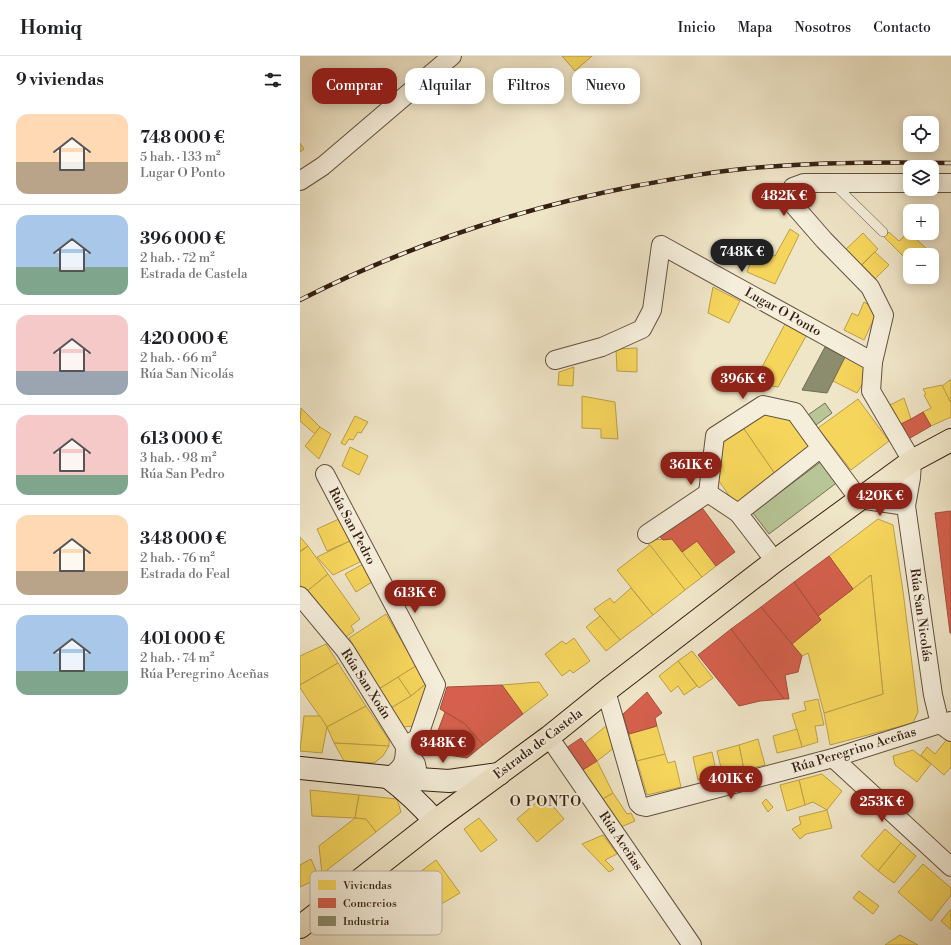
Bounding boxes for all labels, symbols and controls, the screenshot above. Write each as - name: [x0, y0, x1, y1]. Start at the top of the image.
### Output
- text: Homiq: [20, 16, 82, 40]
- text: Inicio: [678, 19, 716, 37]
- text: Mapa: [738, 19, 772, 37]
- text: Nosotros: [794, 19, 851, 37]
- text: Contacto: [873, 19, 931, 37]
- chip: Comprar: [312, 68, 397, 104]
- chip: Alquilar: [405, 68, 485, 104]
- chip: Filtros: [493, 68, 564, 104]
- chip: Nuevo: [572, 68, 640, 104]
- text: 9 viviendas: [16, 69, 104, 91]
- icon: filters: [262, 69, 284, 91]
- map controls: [903, 116, 939, 284]
- button: locate: [903, 116, 939, 152]
- text: 748 000 €: [140, 127, 225, 149]
- icon: home: [48, 130, 96, 178]
- text: 5 hab. · 133 m²: [140, 149, 221, 165]
- button: layers: [903, 160, 939, 196]
- text: Lugar O Ponto: [140, 165, 225, 181]
- pin: 482K €: [751, 183, 817, 217]
- text: 482K €: [761, 188, 807, 204]
- button: +: [903, 204, 939, 240]
- text: 396 000 €: [140, 228, 225, 250]
- icon: home: [48, 231, 96, 279]
- pin: 748K €: [709, 239, 775, 273]
- text: 748K €: [720, 244, 764, 260]
- button: −: [903, 248, 939, 284]
- text: 2 hab. · 72 m²: [140, 250, 215, 266]
- text: Estrada de Castela: [140, 266, 248, 282]
- street label: Lugar O Ponto: [742, 284, 824, 340]
- text: 420 000 €: [140, 328, 228, 350]
- icon: home: [48, 331, 96, 379]
- text: 2 hab. · 66 m²: [140, 350, 217, 366]
- text: Rúa San Nicolás: [140, 366, 234, 382]
- pin: 396K €: [710, 366, 776, 400]
- text: 396K €: [720, 371, 766, 387]
- text: 613 000 €: [140, 428, 222, 450]
- icon: home: [48, 431, 96, 479]
- text: 3 hab. · 98 m²: [140, 450, 217, 466]
- pin: 361K €: [658, 452, 724, 486]
- text: 361K €: [670, 457, 712, 473]
- text: Rúa San Pedro: [140, 466, 225, 482]
- pin: 420K €: [847, 483, 913, 517]
- street label: Rúa San Pedro: [325, 485, 379, 567]
- text: 420K €: [856, 488, 904, 504]
- text: 348 000 €: [140, 528, 226, 550]
- icon: home: [48, 531, 96, 579]
- text: 2 hab. · 76 m²: [140, 550, 215, 566]
- text: Estrada do Feal: [140, 566, 230, 582]
- street label: Rúa San Nicolás: [907, 567, 936, 663]
- pin: 613K €: [382, 580, 448, 614]
- text: 613K €: [394, 585, 436, 601]
- text: 401 000 €: [140, 628, 225, 650]
- icon: home: [48, 631, 96, 679]
- street label: Rúa San Xoán: [337, 646, 395, 722]
- text: 2 hab. · 74 m²: [140, 650, 214, 666]
- text: Rúa Peregrino Aceñas: [140, 666, 269, 682]
- street label: Estrada de Castela: [490, 705, 586, 783]
- street label: Rúa Peregrino Aceñas: [790, 723, 918, 777]
- pin: 348K €: [410, 730, 476, 764]
- text: 348K €: [420, 735, 466, 751]
- pin: 401K €: [698, 766, 764, 800]
- text: 401K €: [708, 771, 754, 787]
- pin: 253K €: [849, 789, 915, 823]
- district label: O PONTO: [510, 793, 582, 811]
- text: 253K €: [859, 794, 905, 810]
- street label: Rúa Aceñas: [596, 809, 647, 874]
- legend: [310, 871, 442, 935]
- text: Viviendas: [342, 879, 392, 893]
- text: Comercios: [343, 897, 397, 911]
- text: Industria: [343, 915, 390, 929]

